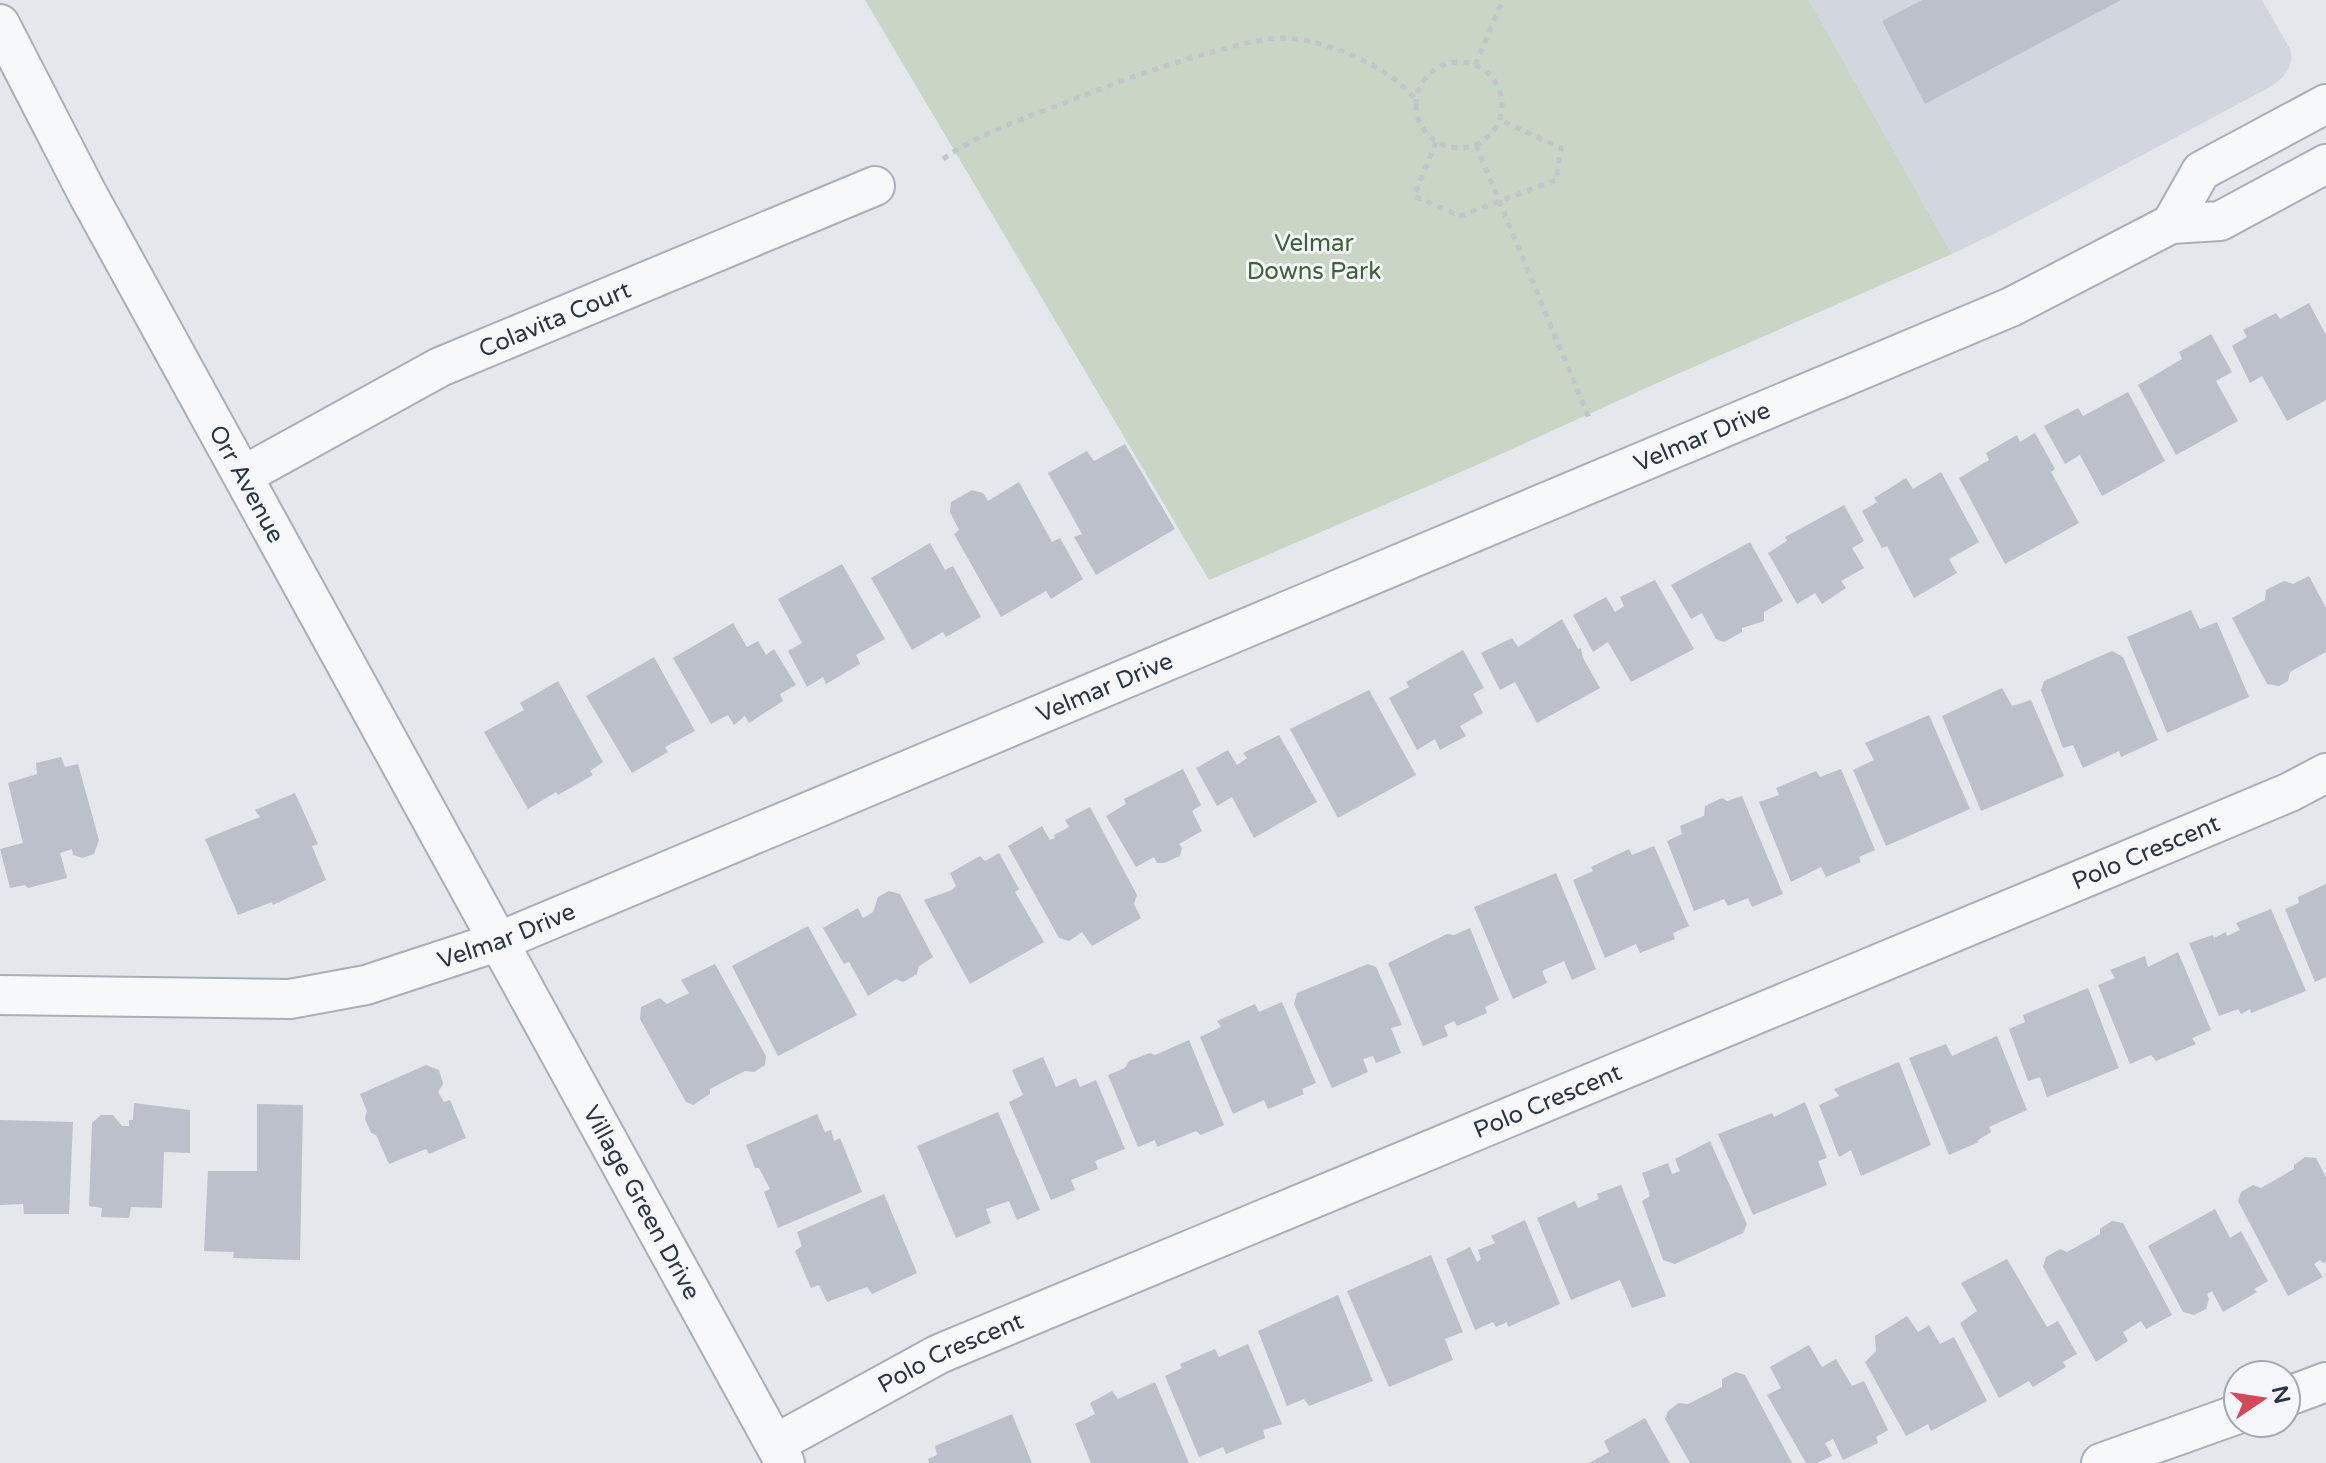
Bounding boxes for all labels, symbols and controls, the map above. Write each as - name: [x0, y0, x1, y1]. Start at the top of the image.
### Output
- park label: Velmar Downs Park: [1247, 229, 1381, 286]
- street label: Colavita Court: [474, 275, 635, 364]
- street label: Velmar Drive: [1630, 395, 1775, 478]
- street label: Orr Avenue: [203, 420, 291, 548]
- street label: Velmar Drive: [1032, 646, 1177, 729]
- street label: Polo Crescent: [2068, 809, 2224, 896]
- street label: Velmar Drive: [434, 897, 580, 975]
- street label: Polo Crescent: [1469, 1058, 1626, 1145]
- street label: Village Green Drive: [577, 1100, 707, 1305]
- street label: Polo Crescent: [873, 1306, 1027, 1399]
- north arrow: [2222, 1359, 2302, 1439]
- text: N: [2266, 1383, 2295, 1406]

